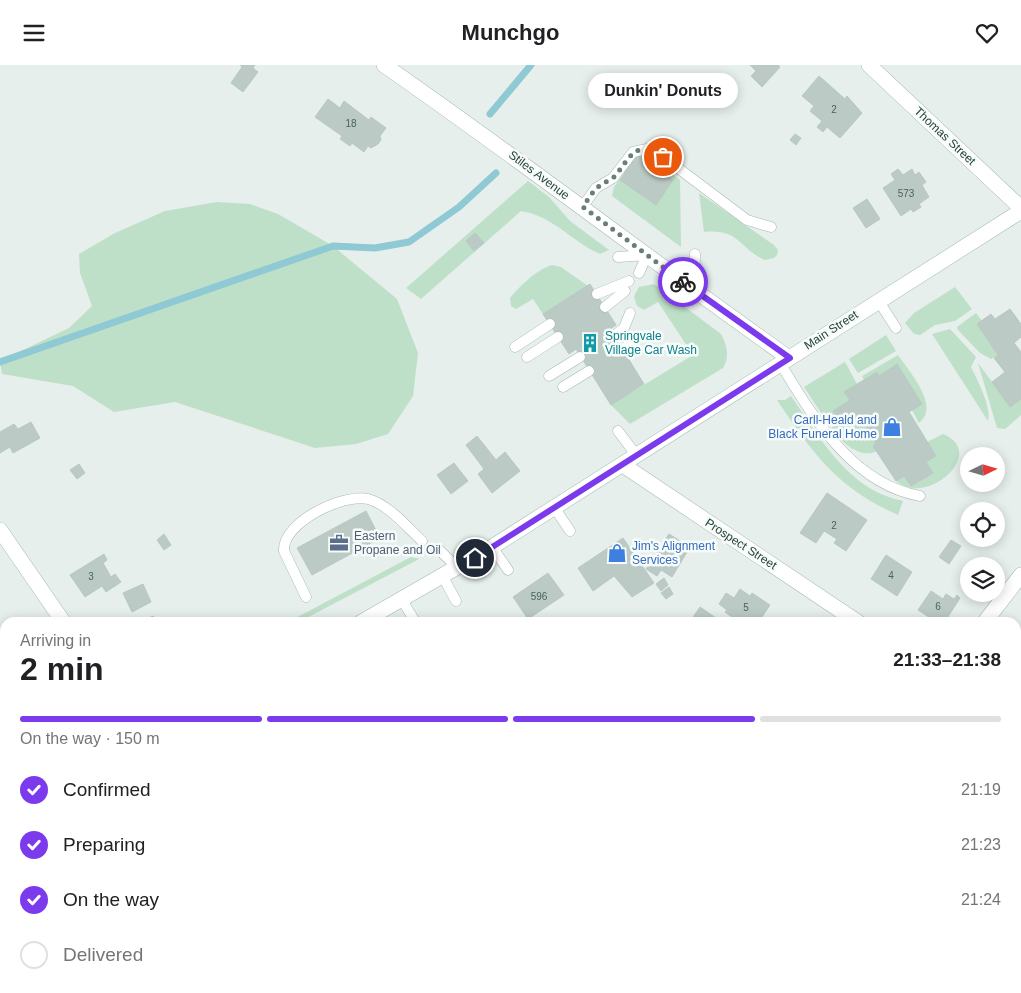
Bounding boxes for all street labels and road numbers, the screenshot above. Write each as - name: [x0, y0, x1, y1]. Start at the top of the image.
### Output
- street label: Thomas Street: [911, 104, 979, 168]
- street label: Stiles Avenue: [506, 148, 572, 203]
- street label: Main Street: [801, 307, 861, 353]
- street label: Prospect Street: [703, 516, 780, 573]

